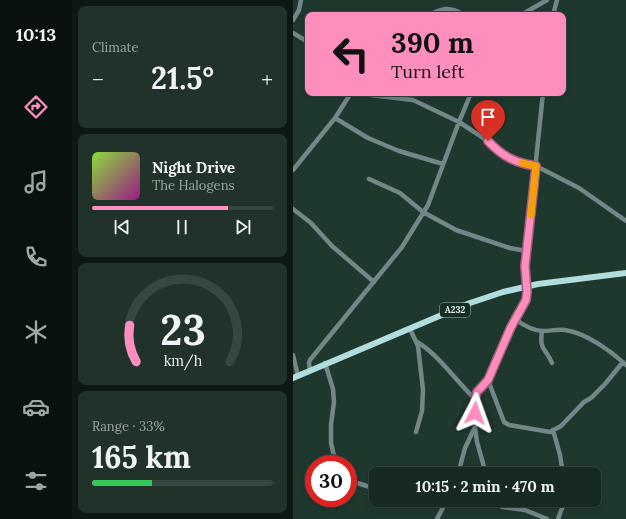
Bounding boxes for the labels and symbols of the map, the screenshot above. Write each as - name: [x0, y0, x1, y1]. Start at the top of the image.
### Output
- pin: [471, 100, 505, 141]
- road number: A232: [440, 303, 470, 317]
- position arrow: [454, 392, 496, 434]
- speed limit sign: 30: [305, 455, 357, 507]

